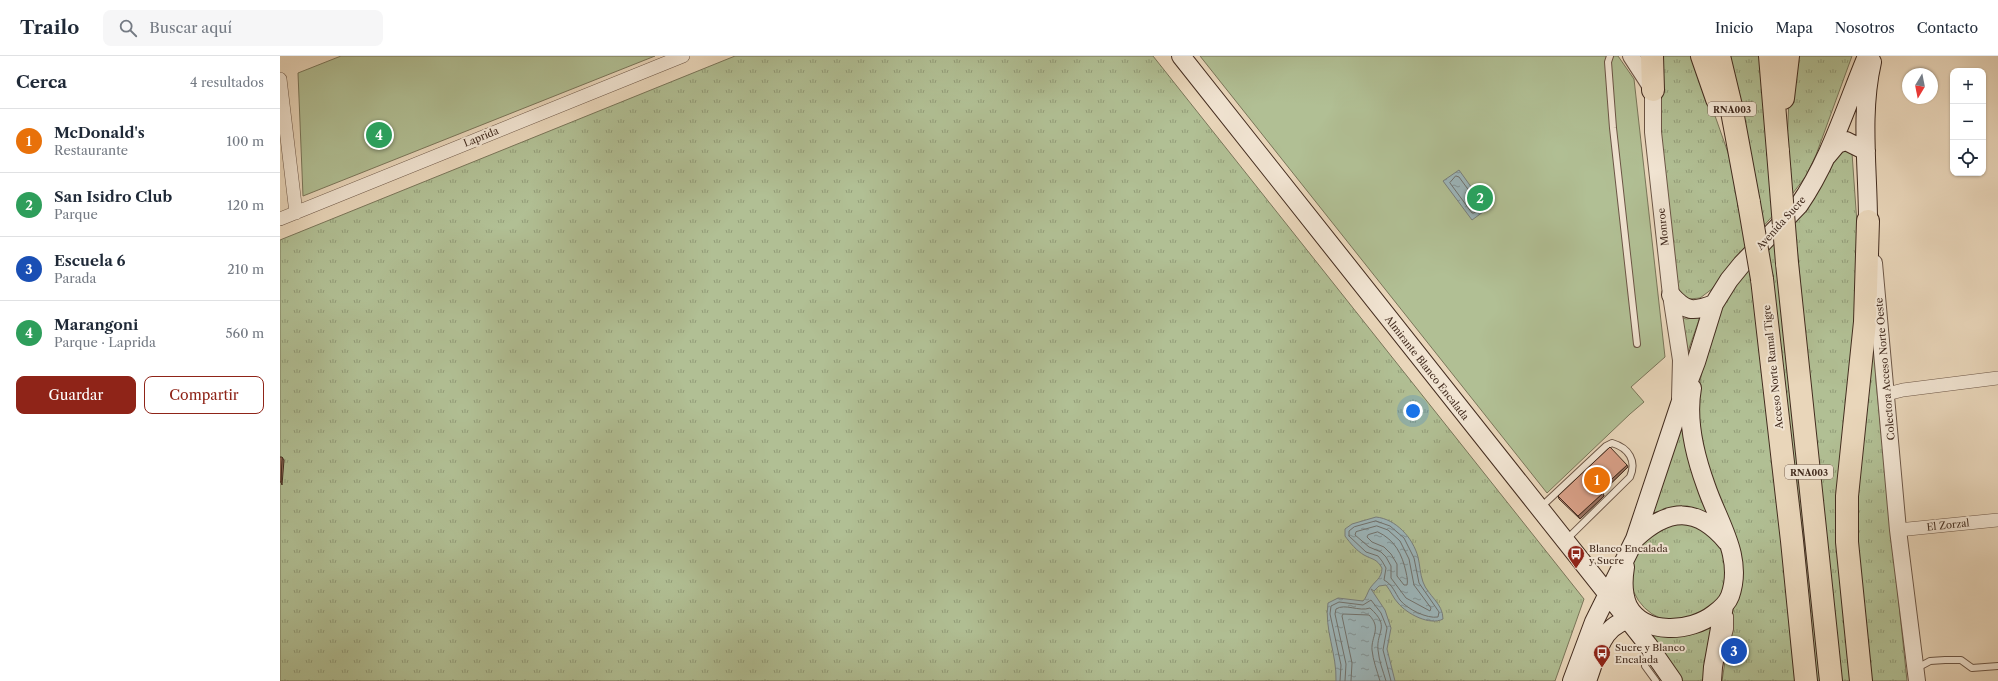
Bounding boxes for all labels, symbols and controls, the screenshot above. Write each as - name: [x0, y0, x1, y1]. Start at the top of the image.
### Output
- search box: [103, 10, 383, 46]
- text: Trailo: [20, 16, 79, 39]
- icon: search: [117, 17, 139, 39]
- text: Buscar aquí: [149, 18, 232, 37]
- text: Inicio: [1715, 19, 1753, 37]
- text: Mapa: [1775, 19, 1813, 37]
- text: Nosotros: [1835, 19, 1895, 37]
- text: Contacto: [1917, 19, 1978, 37]
- north arrow: [1902, 68, 1938, 104]
- map controls: [1950, 68, 1986, 176]
- button: +: [1950, 68, 1986, 104]
- text: Cerca: [16, 72, 67, 92]
- text: 4 resultados: [190, 74, 264, 90]
- road number: RNA003: [1708, 102, 1756, 116]
- button: −: [1950, 104, 1986, 140]
- pin: 4: [366, 120, 392, 150]
- text: McDonald's: [54, 123, 145, 142]
- street label: Laprida: [462, 124, 501, 150]
- text: 1: [26, 133, 32, 149]
- text: 100 m: [226, 133, 264, 149]
- button: locate: [1950, 140, 1986, 176]
- text: Restaurante: [54, 142, 128, 158]
- pin: 2: [1467, 183, 1493, 213]
- text: San Isidro Club: [54, 187, 172, 206]
- street label: Avenida Sucre: [1753, 193, 1809, 253]
- text: 2: [25, 197, 33, 213]
- text: 120 m: [227, 197, 264, 213]
- text: Parque: [54, 206, 98, 222]
- street label: Monroe: [1655, 207, 1671, 247]
- text: Escuela 6: [54, 251, 126, 270]
- text: 3: [25, 261, 33, 277]
- text: 210 m: [227, 261, 264, 277]
- text: Parada: [54, 270, 96, 286]
- street label: Colectora Acceso Norte Oeste: [1872, 297, 1898, 441]
- street label: Acceso Norte Ramal Tigre: [1760, 304, 1786, 431]
- street label: Almirante Blanco Encalada: [1382, 312, 1472, 423]
- text: Marangoni: [54, 315, 138, 334]
- text: 4: [25, 325, 33, 341]
- text: 560 m: [226, 325, 264, 341]
- text: Parque · Laprida: [54, 334, 156, 350]
- button: Guardar: [16, 376, 136, 414]
- button: Compartir: [144, 376, 264, 414]
- your location: [1403, 401, 1423, 421]
- pin: 1: [1584, 465, 1610, 495]
- road number: RNA003: [1785, 465, 1833, 479]
- street label: El Zorzal: [1926, 516, 1970, 534]
- place label: Blanco Encalada y Sucre: [1588, 542, 1668, 567]
- bus stop icon: Blanco Encalada y Sucre: [1566, 544, 1586, 569]
- pin: 3: [1721, 636, 1747, 666]
- place label: Sucre y Blanco Encalada: [1615, 641, 1685, 666]
- bus stop icon: Sucre y Blanco Encalada: [1592, 643, 1612, 668]

